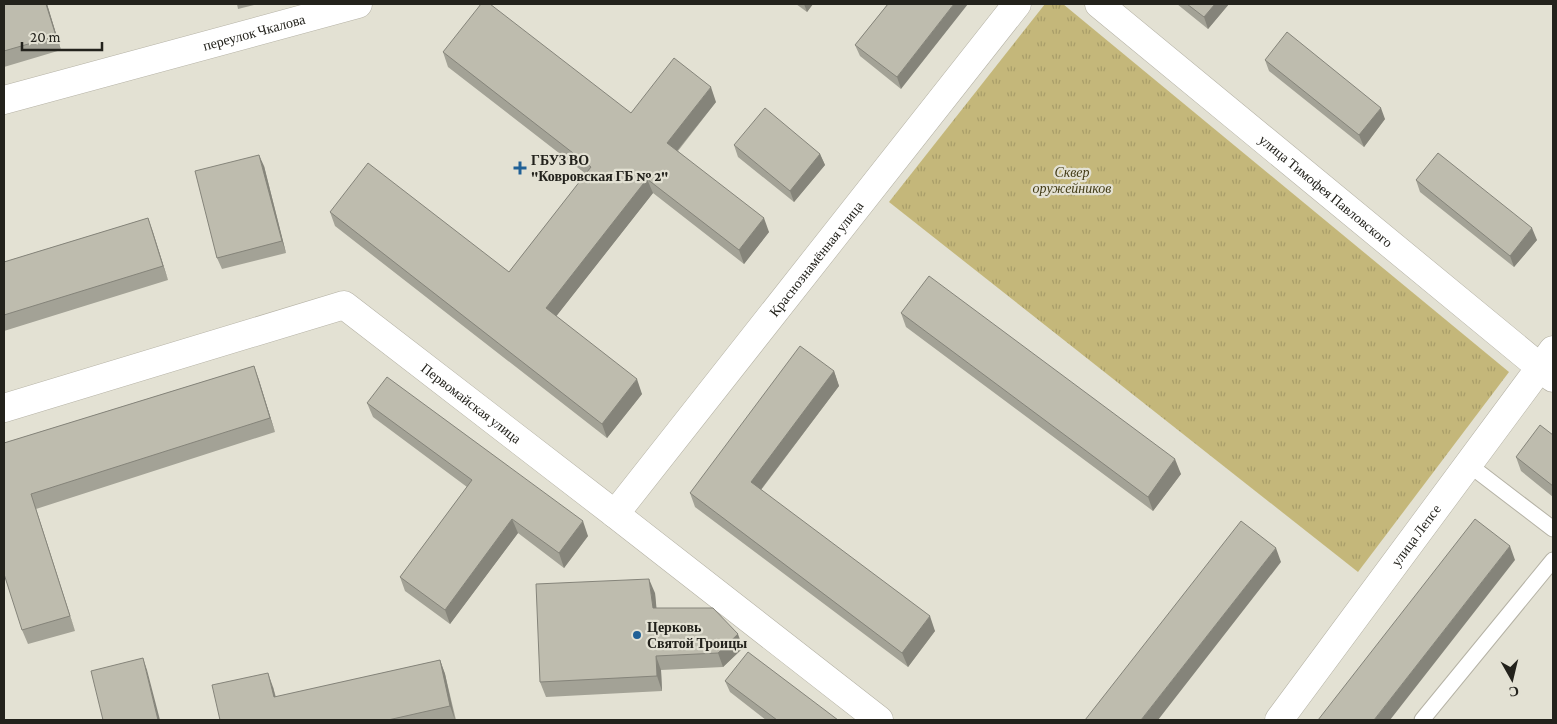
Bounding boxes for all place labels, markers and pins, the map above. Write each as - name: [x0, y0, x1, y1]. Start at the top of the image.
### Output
- place label: ГБУЗ ВО "Ковровская ГБ № 2": [531, 152, 668, 184]
- marker: ГБУЗ ВО "Ковровская ГБ № 2": [513, 161, 527, 175]
- place label: Церковь Святой Троицы: [647, 619, 747, 651]
- marker: Церковь Святой Троицы: [631, 629, 643, 641]

